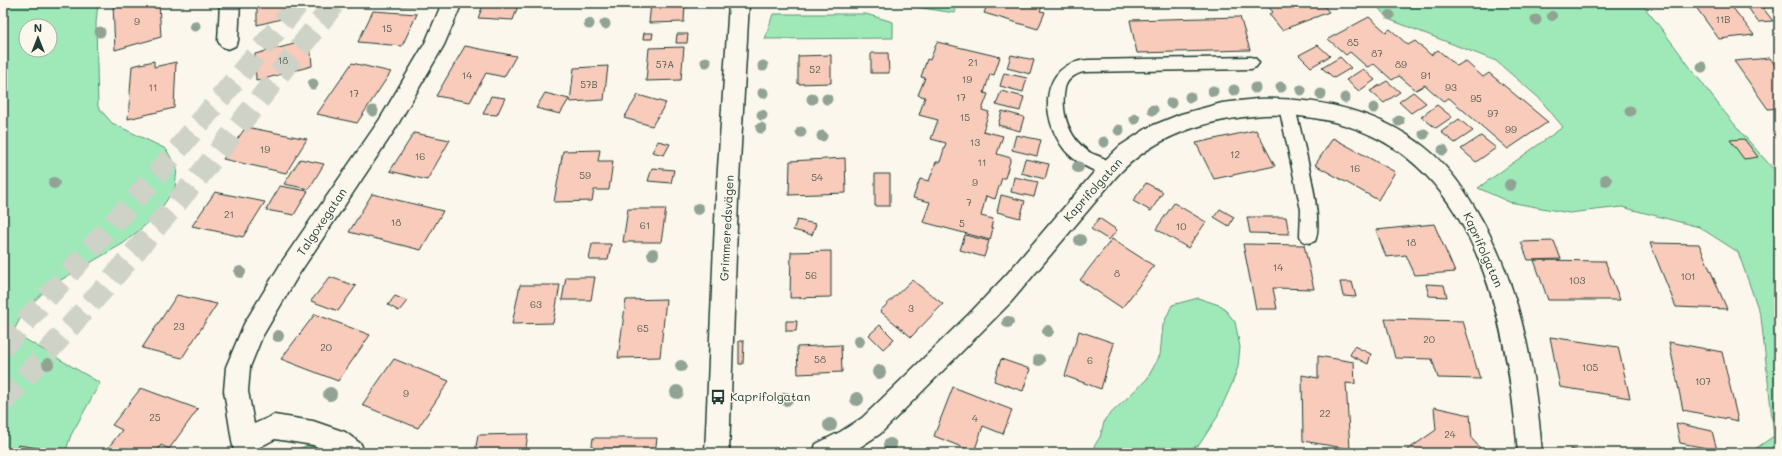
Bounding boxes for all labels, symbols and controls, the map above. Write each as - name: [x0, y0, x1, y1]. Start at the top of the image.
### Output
- house number: 11B: [1715, 12, 1731, 26]
- house number: 9: [134, 14, 140, 28]
- north arrow: [18, 18, 58, 58]
- text: N: [34, 20, 42, 35]
- house number: 15: [382, 21, 392, 35]
- house number: 85: [1347, 35, 1359, 49]
- house number: 87: [1371, 46, 1383, 60]
- house number: 18: [278, 53, 288, 67]
- house number: 21: [968, 55, 978, 69]
- house number: 57A: [656, 57, 674, 71]
- house number: 89: [1395, 57, 1407, 71]
- house number: 52: [809, 62, 821, 76]
- house number: 14: [462, 68, 472, 82]
- house number: 91: [1421, 68, 1431, 82]
- house number: 19: [962, 72, 972, 86]
- house number: 57B: [580, 77, 598, 91]
- house number: 11: [149, 80, 157, 94]
- house number: 93: [1445, 80, 1457, 94]
- house number: 17: [349, 86, 359, 100]
- house number: 17: [956, 90, 966, 104]
- house number: 95: [1470, 91, 1482, 105]
- house number: 97: [1487, 106, 1499, 120]
- house number: 15: [960, 110, 970, 124]
- house number: 99: [1505, 122, 1517, 136]
- house number: 13: [970, 135, 980, 149]
- house number: 19: [260, 142, 270, 156]
- house number: 12: [1230, 147, 1240, 161]
- house number: 16: [415, 149, 425, 163]
- street label: Kaprifolgatan: [1059, 154, 1125, 225]
- house number: 11: [978, 155, 986, 169]
- house number: 16: [1350, 161, 1360, 175]
- house number: 59: [579, 168, 591, 182]
- house number: 54: [811, 170, 823, 184]
- street label: Grimmeredsvägen: [715, 174, 737, 282]
- house number: 9: [972, 175, 978, 189]
- street label: Talgoxegatan: [293, 184, 350, 259]
- house number: 7: [966, 195, 972, 209]
- house number: 21: [224, 207, 234, 221]
- street label: Kaprifolgatan: [1460, 210, 1508, 290]
- house number: 18: [391, 215, 401, 229]
- house number: 5: [959, 216, 965, 230]
- house number: 61: [640, 218, 650, 232]
- house number: 10: [1176, 219, 1186, 233]
- house number: 18: [1406, 235, 1416, 249]
- house number: 14: [1273, 260, 1283, 274]
- house number: 8: [1114, 266, 1120, 280]
- house number: 56: [805, 268, 817, 282]
- house number: 101: [1680, 269, 1696, 283]
- house number: 103: [1569, 273, 1585, 287]
- house number: 63: [530, 297, 542, 311]
- house number: 3: [908, 301, 914, 315]
- house number: 23: [173, 319, 185, 333]
- house number: 65: [637, 321, 649, 335]
- house number: 20: [1423, 332, 1435, 346]
- house number: 20: [320, 340, 332, 354]
- house number: 58: [814, 352, 826, 366]
- house number: 6: [1087, 353, 1093, 367]
- house number: 105: [1582, 360, 1598, 374]
- house number: 107: [1695, 374, 1712, 388]
- house number: 9: [403, 386, 409, 400]
- bus stop icon: Kaprifolgatan: [709, 388, 727, 406]
- place label: Kaprifolgatan: [730, 388, 811, 404]
- house number: 22: [1319, 406, 1331, 420]
- house number: 25: [149, 410, 161, 424]
- house number: 4: [972, 411, 978, 425]
- house number: 24: [1444, 427, 1456, 441]

